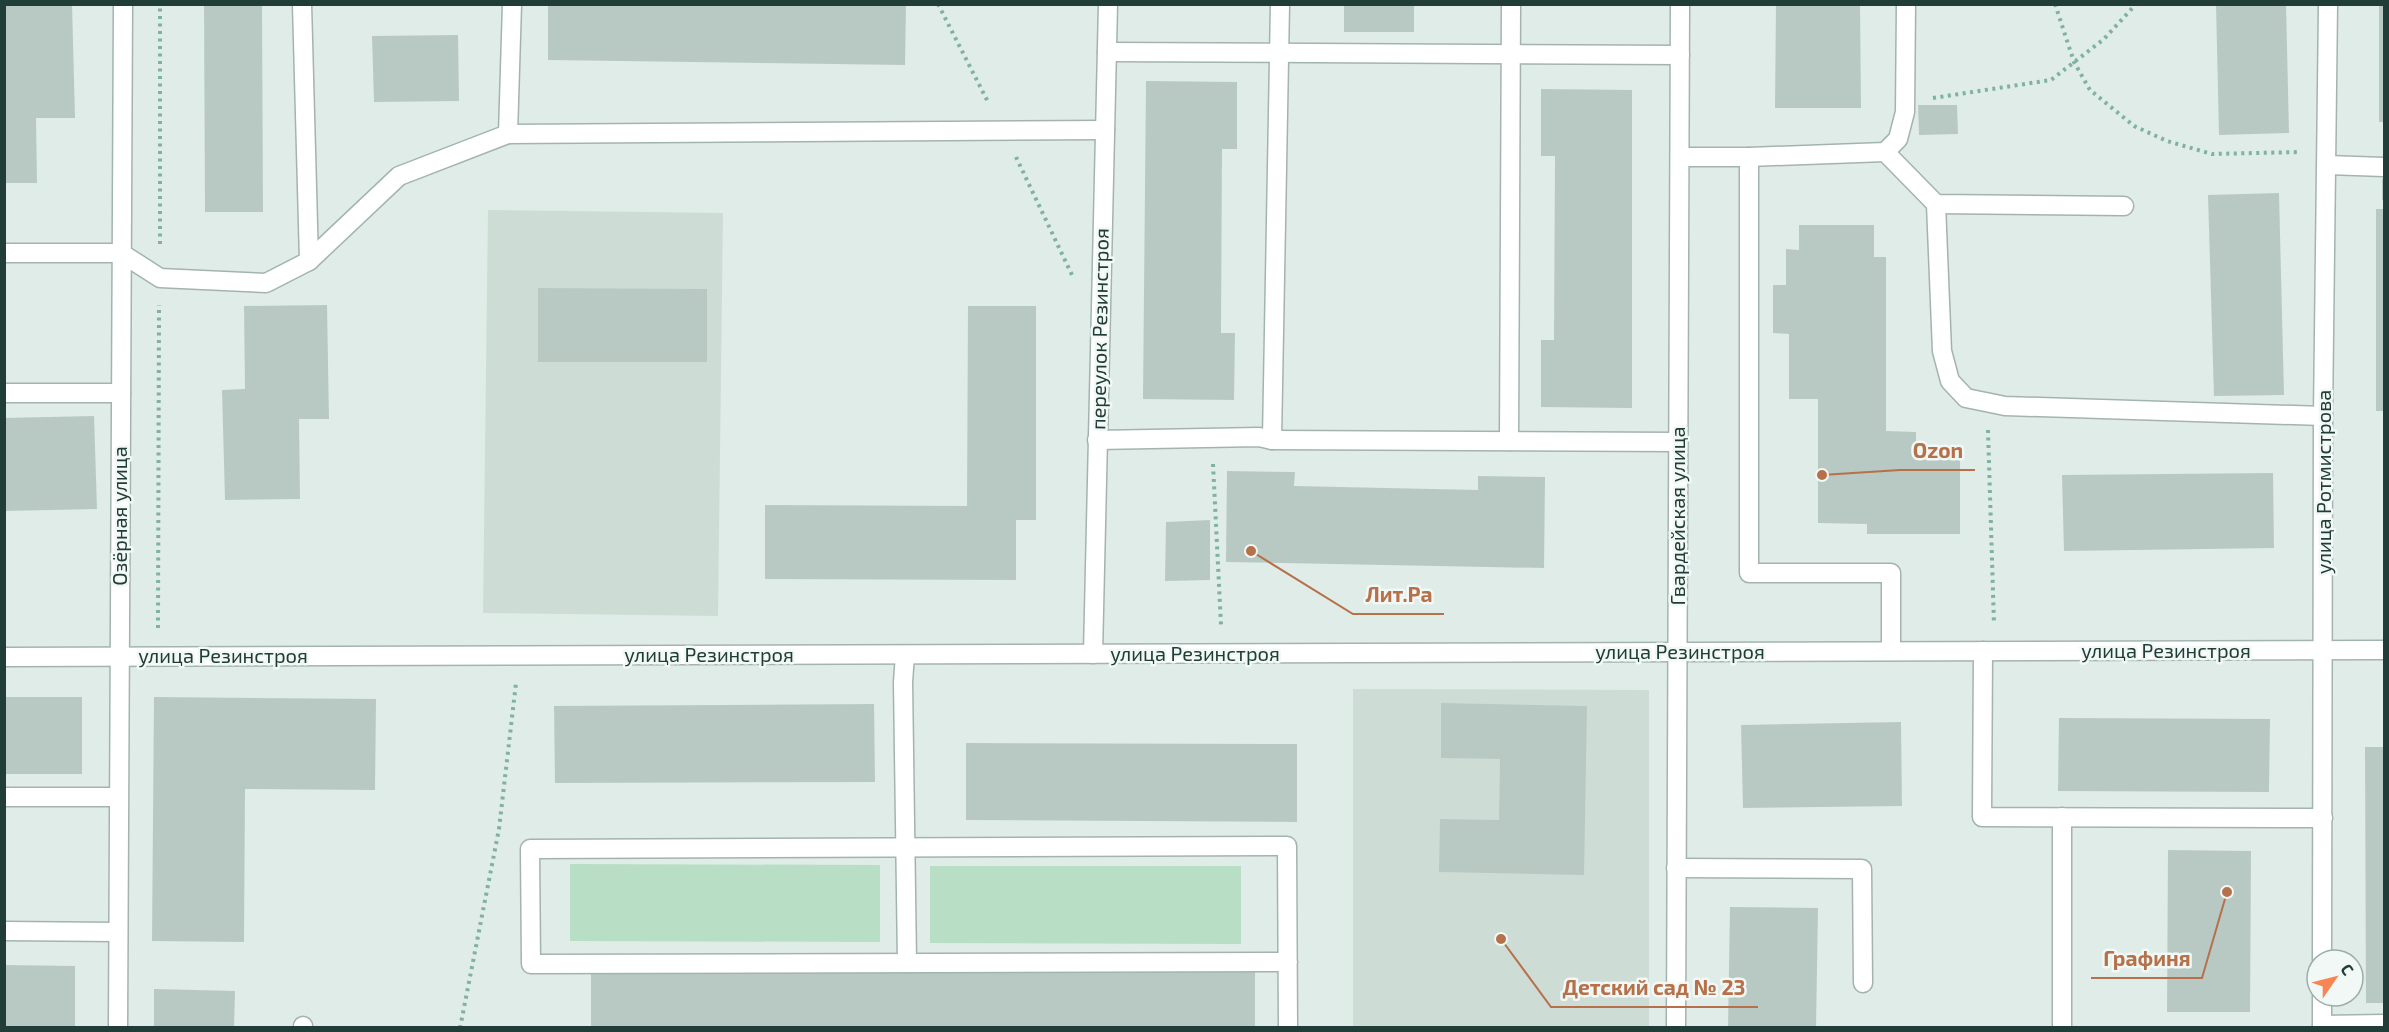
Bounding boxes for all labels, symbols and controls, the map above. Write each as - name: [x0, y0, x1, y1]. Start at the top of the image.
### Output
- street label: переулок Резинстроя: [1085, 228, 1114, 430]
- street label: улица Ротмистрова: [2311, 390, 2336, 574]
- street label: Гвардейская улица: [1665, 426, 1690, 606]
- callout: Ozon: [1900, 431, 1975, 470]
- text: Ozon: [1913, 437, 1963, 462]
- street label: Озёрная улица: [107, 446, 132, 586]
- callout: Лит.Ра: [1353, 575, 1444, 614]
- text: Лит.Ра: [1365, 581, 1433, 606]
- street label: улица Резинстроя: [2081, 638, 2251, 663]
- street label: улица Резинстроя: [1595, 639, 1765, 664]
- street label: улица Резинстроя: [1110, 641, 1280, 666]
- street label: улица Резинстроя: [624, 642, 794, 667]
- street label: улица Резинстроя: [138, 643, 308, 668]
- callout: Графиня: [2091, 939, 2202, 978]
- text: Графиня: [2103, 945, 2191, 970]
- north arrow: [2305, 948, 2365, 1008]
- text: С: [2337, 960, 2358, 978]
- callout: Детский сад № 23: [1551, 968, 1758, 1007]
- text: Детский сад № 23: [1562, 974, 1746, 999]

